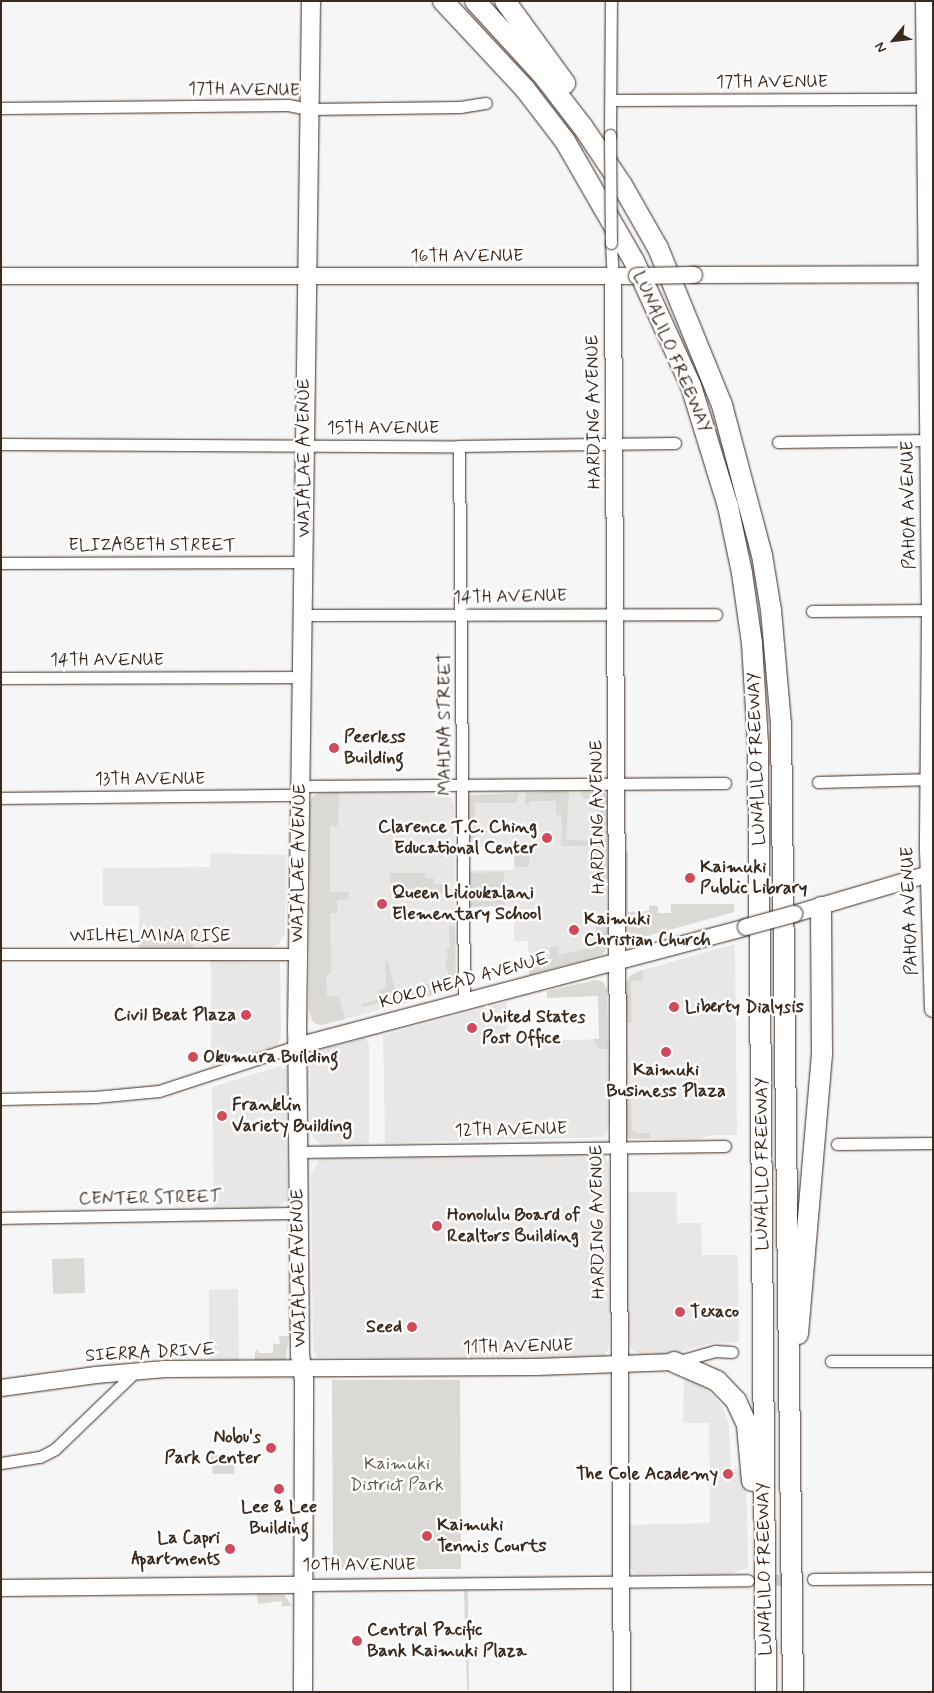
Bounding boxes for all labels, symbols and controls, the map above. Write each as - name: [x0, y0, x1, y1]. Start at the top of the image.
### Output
- north arrow: [869, 15, 919, 65]
- text: N: [871, 39, 891, 56]
- street label: 17TH AVENUE: [716, 71, 828, 93]
- street label: 17TH AVENUE: [188, 78, 300, 102]
- street label: 16TH AVENUE: [411, 245, 523, 267]
- street label: LUNALILO FREEWAY: [629, 269, 715, 435]
- street label: HARDING AVENUE: [582, 334, 606, 490]
- street label: WAIALAE AVENUE: [293, 378, 315, 538]
- street label: 15TH AVENUE: [327, 417, 439, 439]
- street label: PAHOA AVENUE: [897, 440, 921, 570]
- street label: ELIZABETH STREET: [67, 534, 237, 556]
- street label: 14TH AVENUE: [453, 585, 567, 609]
- street label: 14TH AVENUE: [50, 649, 164, 671]
- street label: MAHINA STREET: [434, 652, 456, 796]
- street label: LUNALILO FREEWAY: [743, 673, 771, 845]
- place label: Peerless Building: [344, 727, 406, 770]
- street label: HARDING AVENUE: [586, 739, 610, 895]
- marker: Peerless Building: [328, 742, 340, 754]
- street label: 13TH AVENUE: [95, 768, 205, 790]
- street label: WAIALAE AVENUE: [287, 782, 311, 944]
- place label: Clarence T.C. Ching Educational Center: [380, 817, 537, 860]
- marker: Clarence T.C. Ching Educational Center: [541, 832, 553, 844]
- street label: PAHOA AVENUE: [897, 846, 923, 976]
- place label: Kaimuki Public Library: [700, 857, 812, 900]
- marker: Kaimuki Public Library: [684, 872, 696, 884]
- place label: Queen Lilioukalani Elementary School: [392, 883, 542, 926]
- marker: Queen Lilioukalani Elementary School: [376, 898, 388, 910]
- place label: Kaimuki Christian Church: [584, 909, 715, 952]
- marker: Kaimuki Christian Church: [568, 924, 580, 936]
- street label: WILHELMINA RISE: [69, 925, 231, 947]
- street label: KOKO HEAD AVENUE: [377, 948, 551, 1014]
- place label: Liberty Dialysis: [685, 996, 804, 1018]
- marker: Liberty Dialysis: [667, 1000, 681, 1014]
- place label: Civil Beat Plaza: [115, 1004, 236, 1026]
- place label: United States Post Office: [482, 1007, 585, 1050]
- marker: Civil Beat Plaza: [240, 1009, 252, 1021]
- marker: United States Post Office: [466, 1022, 478, 1034]
- place label: Okumura Building: [203, 1046, 340, 1068]
- marker: Kaimuki Business Plaza: [660, 1046, 672, 1058]
- marker: Okumura Building: [187, 1051, 199, 1063]
- place label: Kaimuki Business Plaza: [607, 1060, 725, 1102]
- street label: LUNALILO FREEWAY: [751, 1078, 773, 1250]
- place label: Franklin Variety Building: [232, 1095, 353, 1138]
- marker: Franklin Variety Building: [216, 1110, 228, 1122]
- street label: 12TH AVENUE: [455, 1118, 567, 1142]
- street label: HARDING AVENUE: [586, 1144, 610, 1300]
- street label: CENTER STREET: [78, 1186, 222, 1210]
- street label: WAIALAE AVENUE: [287, 1187, 311, 1349]
- place label: Honolulu Board of Realtors Building: [447, 1205, 579, 1248]
- marker: Honolulu Board of Realtors Building: [431, 1220, 443, 1232]
- place label: Texaco: [690, 1301, 739, 1323]
- marker: Texaco: [674, 1306, 686, 1318]
- place label: Seed: [366, 1316, 402, 1338]
- marker: Seed: [406, 1321, 418, 1333]
- street label: 11TH AVENUE: [463, 1335, 573, 1359]
- street label: SIERRA DRIVE: [85, 1339, 215, 1367]
- place label: Nobu's Park Center: [165, 1427, 261, 1470]
- marker: Nobu's Park Center: [265, 1442, 277, 1454]
- park label: Kaimuki District Park: [350, 1454, 444, 1496]
- place label: The Cole Academy: [574, 1463, 718, 1485]
- marker: The Cole Academy: [722, 1468, 734, 1480]
- marker: Lee & Lee Building: [273, 1483, 285, 1495]
- street label: LUNALILO FREEWAY: [753, 1483, 777, 1655]
- place label: Lee & Lee Building: [241, 1497, 317, 1540]
- place label: Kaimuki Tennis Courts: [437, 1515, 544, 1558]
- place label: La Capri Apartments: [132, 1528, 220, 1570]
- marker: Kaimuki Tennis Courts: [421, 1530, 433, 1542]
- marker: La Capri Apartments: [224, 1543, 236, 1555]
- street label: 10TH AVENUE: [303, 1554, 415, 1576]
- place label: Central Pacific Bank Kaimuki Plaza: [367, 1620, 525, 1662]
- marker: Central Pacific Bank Kaimuki Plaza: [351, 1635, 363, 1647]

